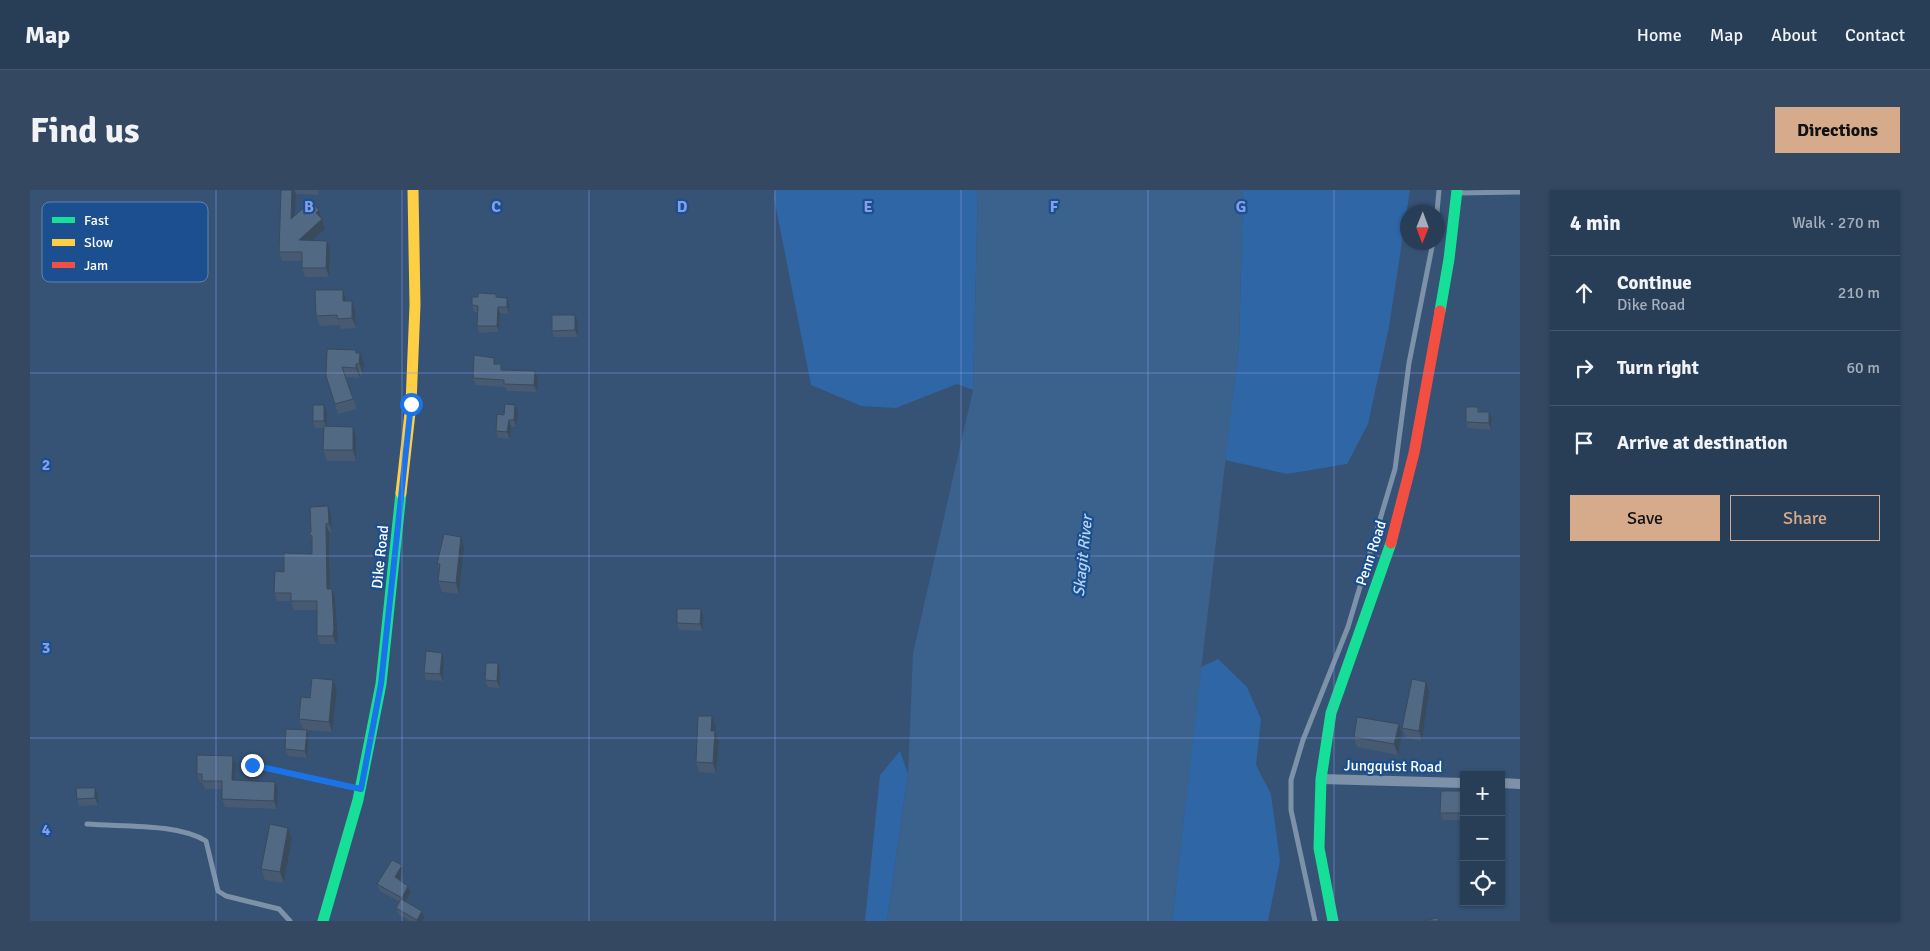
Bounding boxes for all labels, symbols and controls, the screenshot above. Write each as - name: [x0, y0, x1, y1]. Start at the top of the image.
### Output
- text: Map: [25, 20, 70, 50]
- text: Home: [1637, 24, 1682, 46]
- text: Map: [1710, 24, 1743, 46]
- text: About: [1771, 24, 1817, 46]
- text: Contact: [1845, 24, 1905, 46]
- button: Directions: [1775, 107, 1900, 153]
- text: Find us: [30, 109, 140, 152]
- text: B: [304, 197, 314, 217]
- text: C: [491, 197, 501, 217]
- text: D: [677, 197, 688, 217]
- text: E: [863, 197, 873, 217]
- text: F: [1050, 197, 1059, 217]
- text: G: [1236, 197, 1246, 217]
- legend: [42, 202, 208, 282]
- north arrow: [1400, 205, 1445, 250]
- text: 4 min: [1570, 210, 1621, 236]
- text: Fast: [84, 212, 109, 229]
- text: Walk · 270 m: [1792, 213, 1880, 233]
- text: Slow: [84, 234, 113, 251]
- text: Jam: [84, 257, 108, 274]
- text: Continue: [1617, 271, 1692, 295]
- icon: ahead: [1570, 279, 1598, 307]
- text: 210 m: [1838, 283, 1880, 303]
- text: Dike Road: [1617, 295, 1685, 315]
- icon: right: [1570, 354, 1598, 382]
- text: Turn right: [1617, 356, 1699, 380]
- text: 60 m: [1846, 358, 1880, 378]
- route start: [400, 393, 423, 416]
- icon: arrive: [1570, 429, 1598, 457]
- text: Arrive at destination: [1617, 431, 1788, 455]
- text: 2: [42, 455, 50, 475]
- button: Save: [1570, 495, 1720, 541]
- button: Share: [1730, 495, 1880, 541]
- water label: Skagit River: [1069, 512, 1097, 598]
- street label: Penn Road: [1352, 518, 1390, 588]
- street label: Dike Road: [368, 524, 392, 590]
- text: 3: [42, 638, 50, 658]
- route end: [241, 754, 264, 777]
- street label: Jungquist Road: [1344, 756, 1442, 776]
- map controls: [1460, 771, 1505, 906]
- button: +: [1460, 771, 1505, 816]
- button: −: [1460, 816, 1505, 861]
- text: 4: [42, 820, 51, 840]
- button: locate: [1460, 861, 1505, 906]

